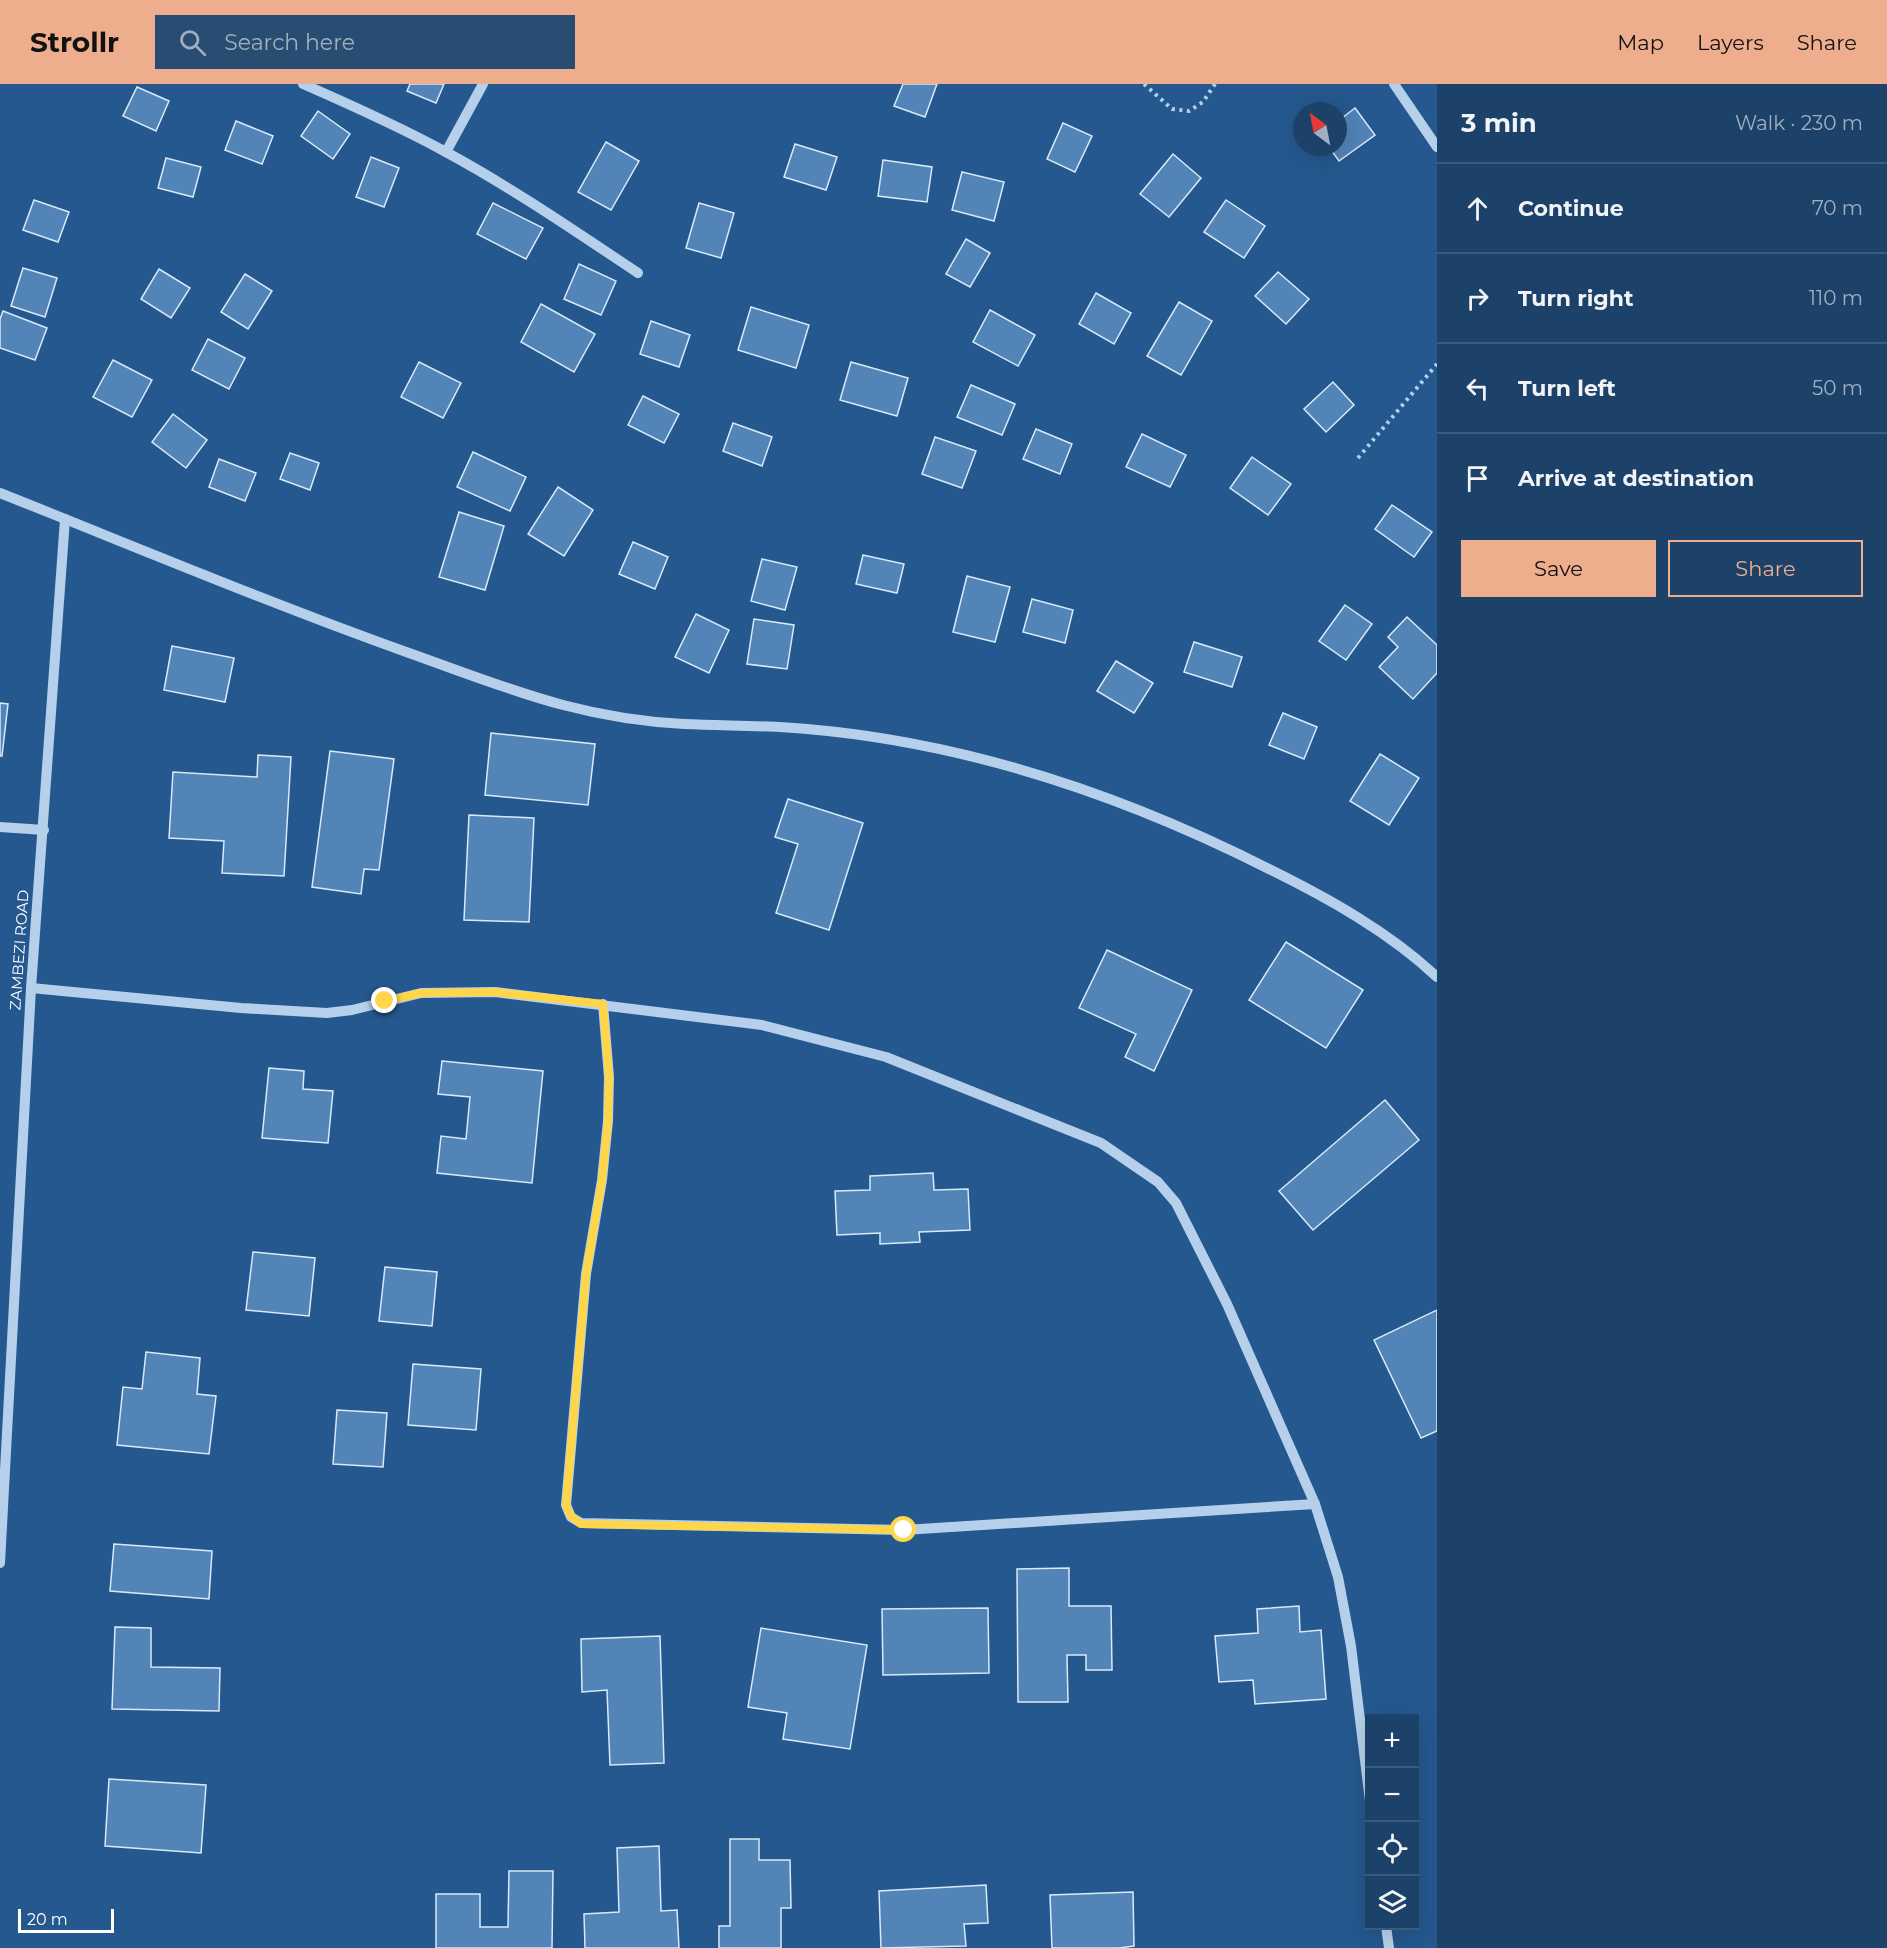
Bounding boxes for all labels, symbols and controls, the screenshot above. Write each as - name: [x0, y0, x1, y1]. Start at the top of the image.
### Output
- search box: [155, 15, 575, 69]
- text: Strollr: [30, 25, 119, 59]
- icon: search: [176, 26, 209, 59]
- text: Search here: [224, 29, 355, 56]
- text: Map: [1617, 30, 1664, 55]
- text: Layers: [1697, 30, 1764, 55]
- text: Share: [1797, 30, 1857, 55]
- north arrow: [1293, 102, 1347, 156]
- text: 3 min: [1461, 107, 1537, 139]
- text: Walk · 230 m: [1735, 111, 1863, 135]
- icon: ahead: [1461, 192, 1494, 225]
- text: Continue: [1518, 195, 1624, 222]
- text: 70 m: [1812, 196, 1863, 220]
- icon: right: [1461, 282, 1494, 315]
- text: Turn right: [1518, 285, 1633, 312]
- text: 110 m: [1809, 286, 1863, 310]
- icon: left: [1461, 372, 1494, 405]
- text: Turn left: [1518, 375, 1616, 402]
- text: 50 m: [1812, 376, 1863, 400]
- icon: arrive: [1461, 462, 1494, 495]
- text: Arrive at destination: [1518, 465, 1754, 492]
- button: Save: [1461, 540, 1656, 597]
- button: Share: [1668, 540, 1863, 597]
- street label: ZAMBEZI ROAD: [5, 889, 33, 1011]
- route end: [371, 987, 397, 1013]
- route start: [890, 1516, 916, 1542]
- map controls: [1365, 1714, 1419, 1930]
- button: +: [1365, 1714, 1419, 1768]
- button: −: [1365, 1768, 1419, 1822]
- button: locate: [1365, 1822, 1419, 1876]
- button: layers: [1365, 1876, 1419, 1930]
- scale bar: [18, 1906, 114, 1934]
- text: 20 m: [27, 1910, 68, 1929]

